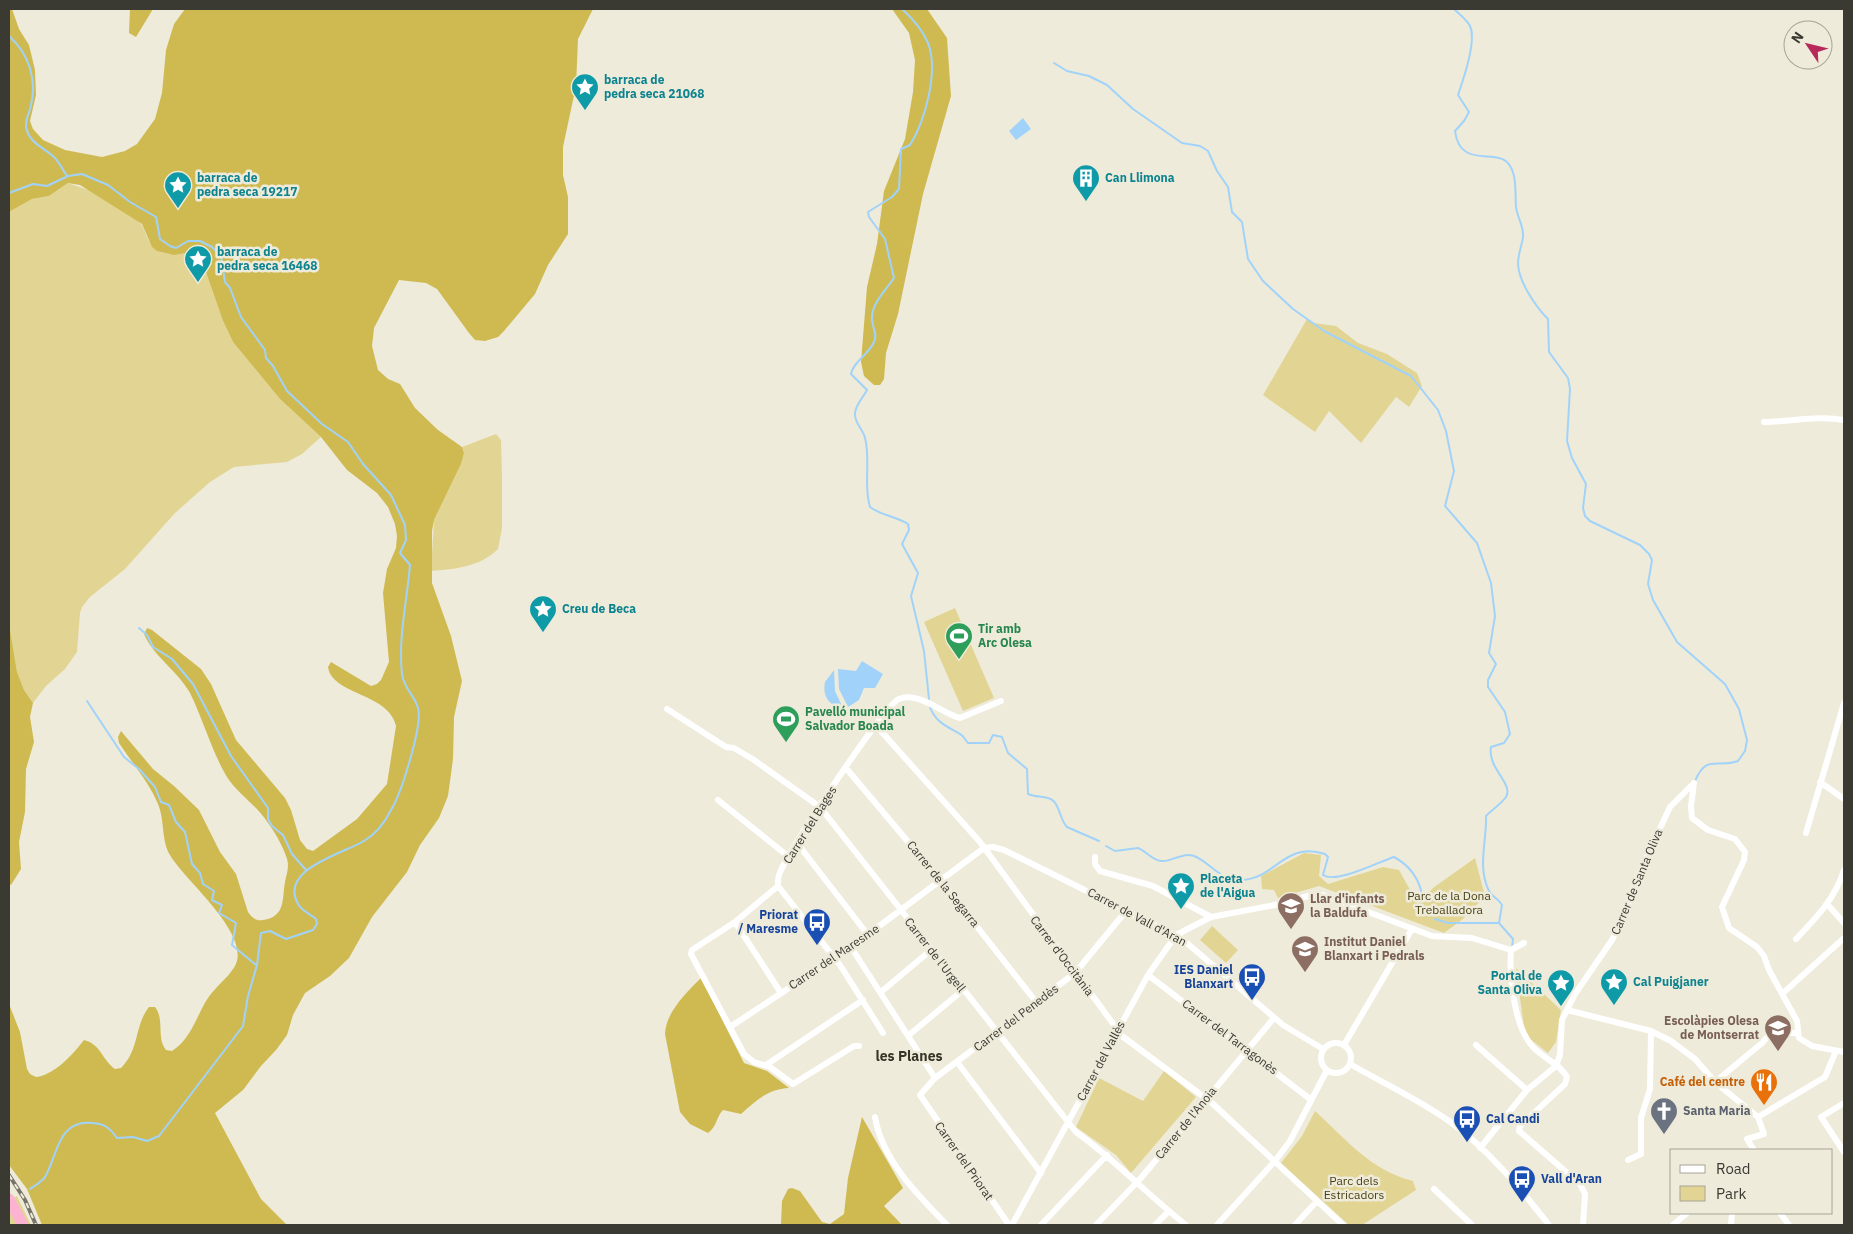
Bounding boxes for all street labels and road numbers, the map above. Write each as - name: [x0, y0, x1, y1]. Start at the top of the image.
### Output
- street label: Carrer del Bages: [780, 783, 840, 866]
- street label: Carrer de Santa Oliva: [1607, 826, 1666, 937]
- street label: Carrer de la Segarra: [904, 837, 983, 930]
- street label: Carrer de Vall d'Aran: [1085, 884, 1189, 949]
- street label: Carrer d'Occitània: [1027, 913, 1098, 999]
- street label: Carrer de l'Urgell: [902, 914, 969, 995]
- street label: Carrer del Maresme: [786, 920, 882, 992]
- street label: Carrer del Penedès: [970, 981, 1061, 1054]
- street label: Carrer del Tarragonès: [1179, 996, 1281, 1078]
- street label: Carrer del Vallès: [1073, 1018, 1128, 1103]
- street label: Carrer de l'Anoia: [1152, 1083, 1220, 1162]
- street label: Carrer del Priorat: [932, 1119, 997, 1203]

